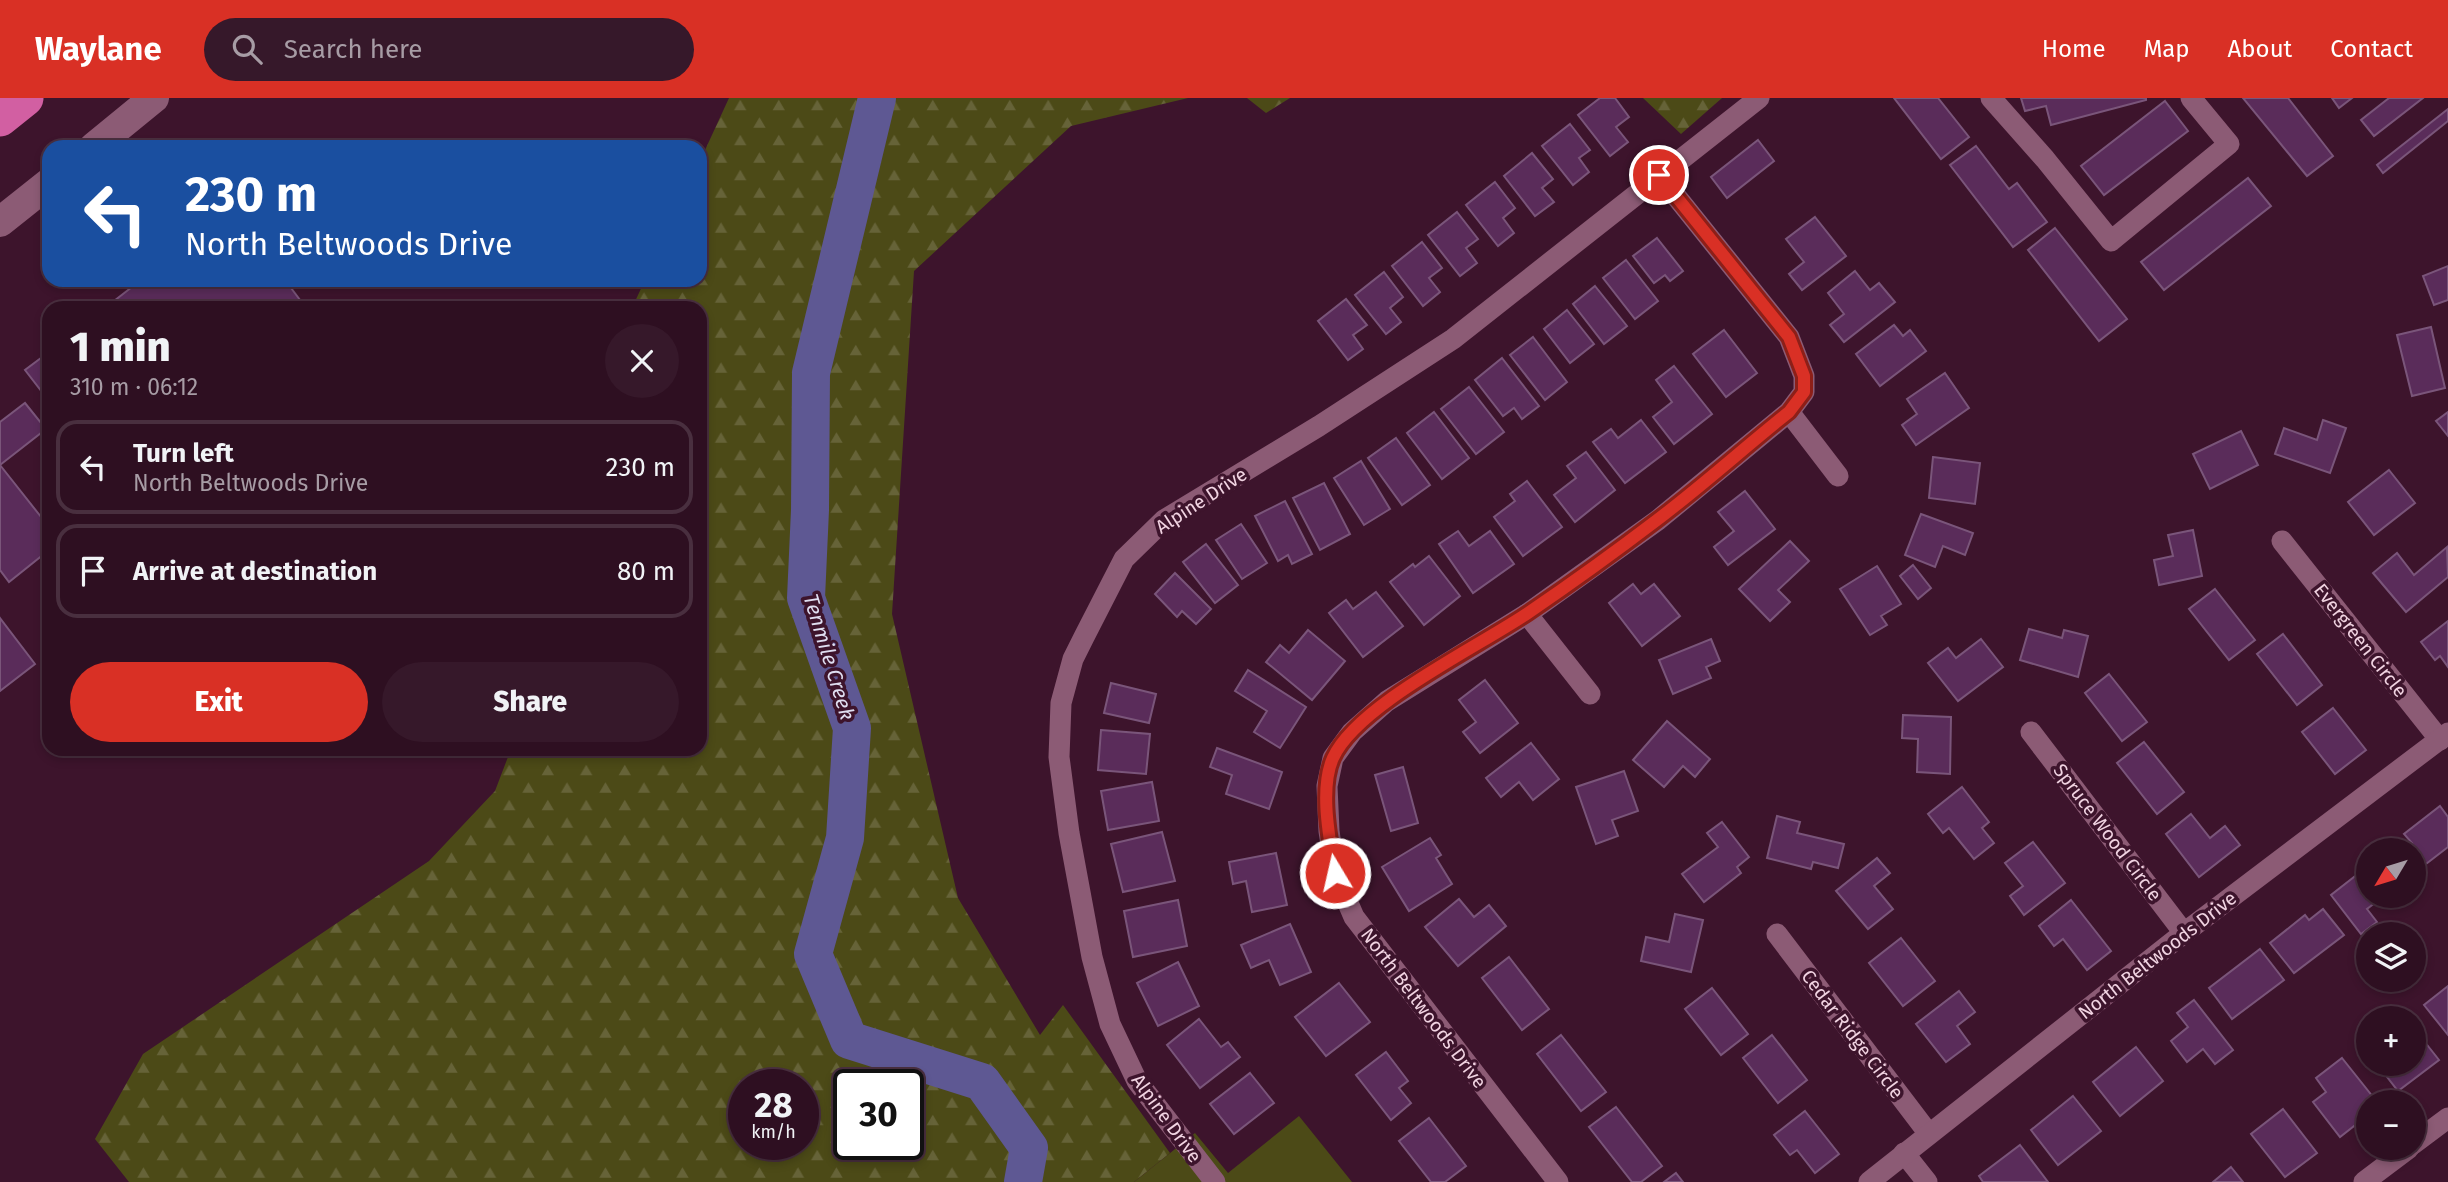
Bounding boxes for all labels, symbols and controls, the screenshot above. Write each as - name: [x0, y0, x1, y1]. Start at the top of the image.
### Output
- search box: [204, 18, 694, 81]
- text: Waylane: [35, 29, 162, 69]
- icon: search: [228, 30, 266, 68]
- text: Search here: [284, 34, 423, 65]
- text: Home: [2042, 35, 2106, 63]
- text: Map: [2144, 35, 2190, 63]
- text: About: [2228, 35, 2292, 63]
- text: Contact: [2330, 35, 2413, 63]
- pin: [1629, 145, 1689, 205]
- icon: arrive: [1640, 156, 1678, 194]
- text: 230 m: [185, 165, 317, 224]
- icon: left: [70, 168, 161, 259]
- text: North Beltwoods Drive: [185, 225, 512, 263]
- text: 1 min: [70, 322, 171, 372]
- button: close: [605, 324, 679, 398]
- text: 310 m · 06:12: [70, 373, 198, 401]
- text: Turn left: [133, 438, 234, 469]
- icon: left: [74, 448, 112, 486]
- text: 230 m: [606, 452, 675, 483]
- street label: Alpine Drive: [1151, 462, 1251, 538]
- text: North Beltwoods Drive: [133, 469, 368, 497]
- icon: arrive: [74, 552, 112, 590]
- text: Arrive at destination: [133, 556, 377, 587]
- text: 80 m: [617, 556, 675, 587]
- street label: Evergreen Circle: [2309, 579, 2412, 702]
- water label: Tenmile Creek: [798, 591, 860, 723]
- button: Exit: [70, 662, 368, 742]
- button: Share: [382, 662, 679, 742]
- street label: Spruce Wood Circle: [2048, 759, 2167, 905]
- position arrow: [1298, 836, 1372, 910]
- north arrow: [2356, 838, 2426, 908]
- map controls: [2356, 838, 2426, 1160]
- street label: North Beltwoods Drive: [2074, 886, 2241, 1024]
- button: layers: [2356, 922, 2426, 992]
- street label: North Beltwoods Drive: [1356, 924, 1491, 1093]
- street label: Cedar Ridge Circle: [1797, 965, 1909, 1103]
- button: +: [2356, 1006, 2426, 1076]
- speed limit sign: 30: [833, 1069, 924, 1160]
- street label: Alpine Drive: [1127, 1069, 1207, 1167]
- text: 28: [754, 1084, 793, 1126]
- button: −: [2356, 1090, 2426, 1160]
- text: km/h: [751, 1121, 796, 1143]

